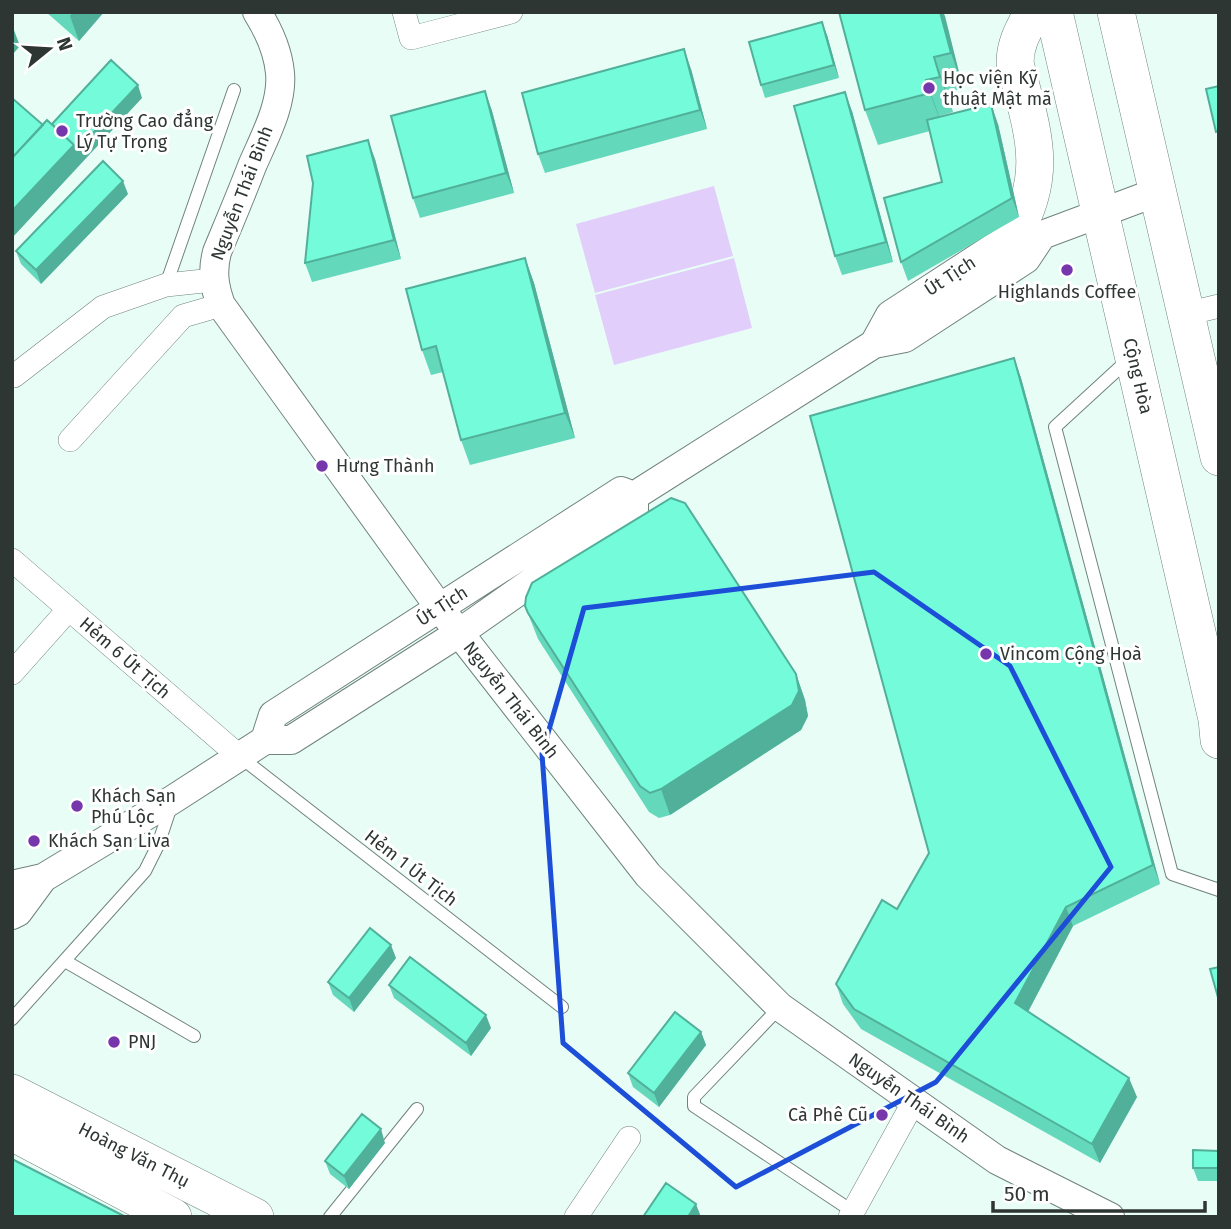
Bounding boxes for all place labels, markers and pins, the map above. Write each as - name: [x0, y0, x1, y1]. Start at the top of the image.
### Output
- place label: Học viện Kỹ thuật Mật mã: [943, 67, 1052, 110]
- marker: Học viện Kỹ thuật Mật mã: [921, 80, 937, 96]
- place label: Trường Cao đẳng Lý Tự Trọng: [76, 109, 214, 153]
- marker: Trường Cao đẳng Lý Tự Trọng: [54, 123, 70, 139]
- marker: Highlands Coffee: [1059, 262, 1075, 278]
- place label: Highlands Coffee: [998, 281, 1136, 303]
- place label: Hưng Thành: [336, 455, 434, 477]
- marker: Hưng Thành: [314, 458, 330, 474]
- place label: Vincom Cộng Hoà: [1000, 643, 1142, 665]
- marker: Vincom Cộng Hoà: [978, 646, 994, 662]
- place label: Khách Sạn Phú Lộc: [91, 785, 176, 828]
- marker: Khách Sạn Phú Lộc: [69, 798, 85, 814]
- place label: Khách Sạn Liva: [48, 830, 170, 852]
- marker: Khách Sạn Liva: [26, 833, 42, 849]
- place label: PNJ: [128, 1031, 156, 1053]
- marker: PNJ: [106, 1034, 122, 1050]
- place label: Cà Phê Cũ: [788, 1104, 868, 1126]
- marker: Cà Phê Cũ: [874, 1107, 890, 1123]

